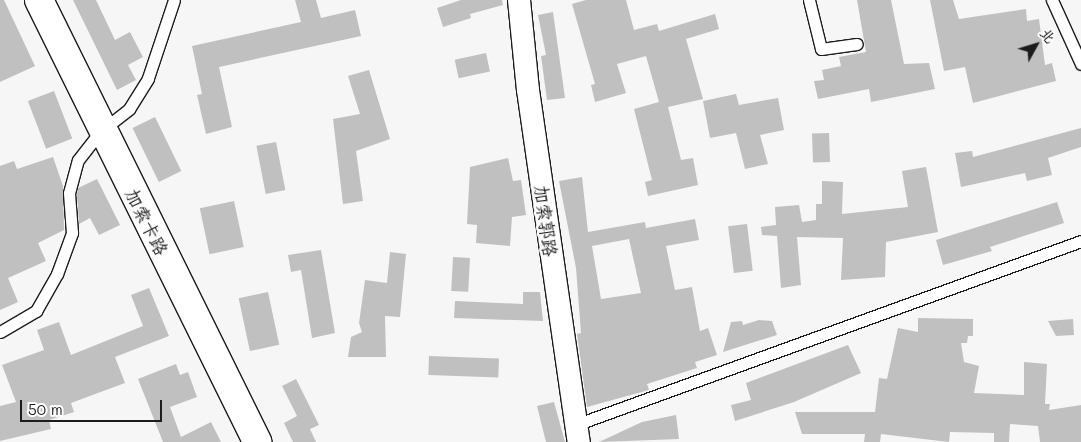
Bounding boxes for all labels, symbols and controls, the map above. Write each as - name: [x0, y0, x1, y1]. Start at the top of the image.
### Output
- north arrow: [1011, 20, 1061, 70]
- text: 北: [1036, 24, 1060, 47]
- street label: 加索郭路: [530, 184, 562, 258]
- street label: 加索卡路: [121, 185, 173, 259]
- scale bar: [22, 390, 165, 422]
- text: 50 m: [28, 399, 63, 419]

